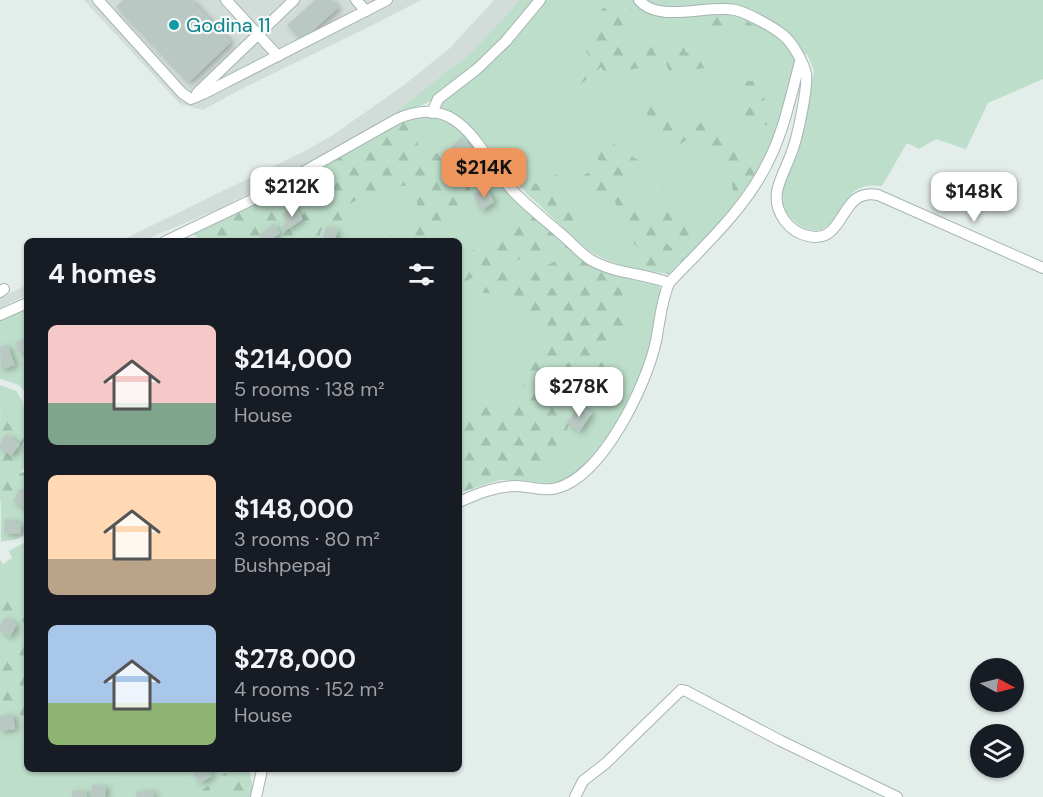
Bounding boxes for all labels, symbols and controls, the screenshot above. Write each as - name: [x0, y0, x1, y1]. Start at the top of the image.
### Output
- place label: Godina 11: [186, 12, 271, 38]
- marker: Godina 11: [167, 18, 181, 32]
- pin: $214K: [442, 148, 526, 199]
- text: $214K: [456, 154, 512, 180]
- pin: $212K: [250, 167, 334, 218]
- pin: $148K: [932, 172, 1016, 223]
- text: $212K: [264, 173, 320, 199]
- text: $148K: [945, 178, 1003, 204]
- text: 4 homes: [48, 257, 157, 291]
- icon: filters: [405, 258, 438, 291]
- text: $214,000: [234, 342, 352, 376]
- icon: home: [96, 349, 168, 421]
- pin: $278K: [537, 367, 621, 418]
- text: $278K: [549, 373, 609, 399]
- text: 5 rooms · 138 m²: [234, 376, 385, 402]
- text: House: [234, 402, 292, 428]
- text: $148,000: [234, 492, 354, 526]
- icon: home: [96, 499, 168, 571]
- text: 3 rooms · 80 m²: [234, 526, 380, 552]
- text: Bushpepaj: [234, 552, 331, 578]
- text: $278,000: [234, 642, 356, 676]
- icon: home: [96, 649, 168, 721]
- north arrow: [970, 658, 1024, 712]
- map controls: [970, 658, 1024, 778]
- text: 4 rooms · 152 m²: [234, 676, 384, 702]
- text: House: [234, 702, 292, 728]
- button: layers: [970, 724, 1024, 778]

